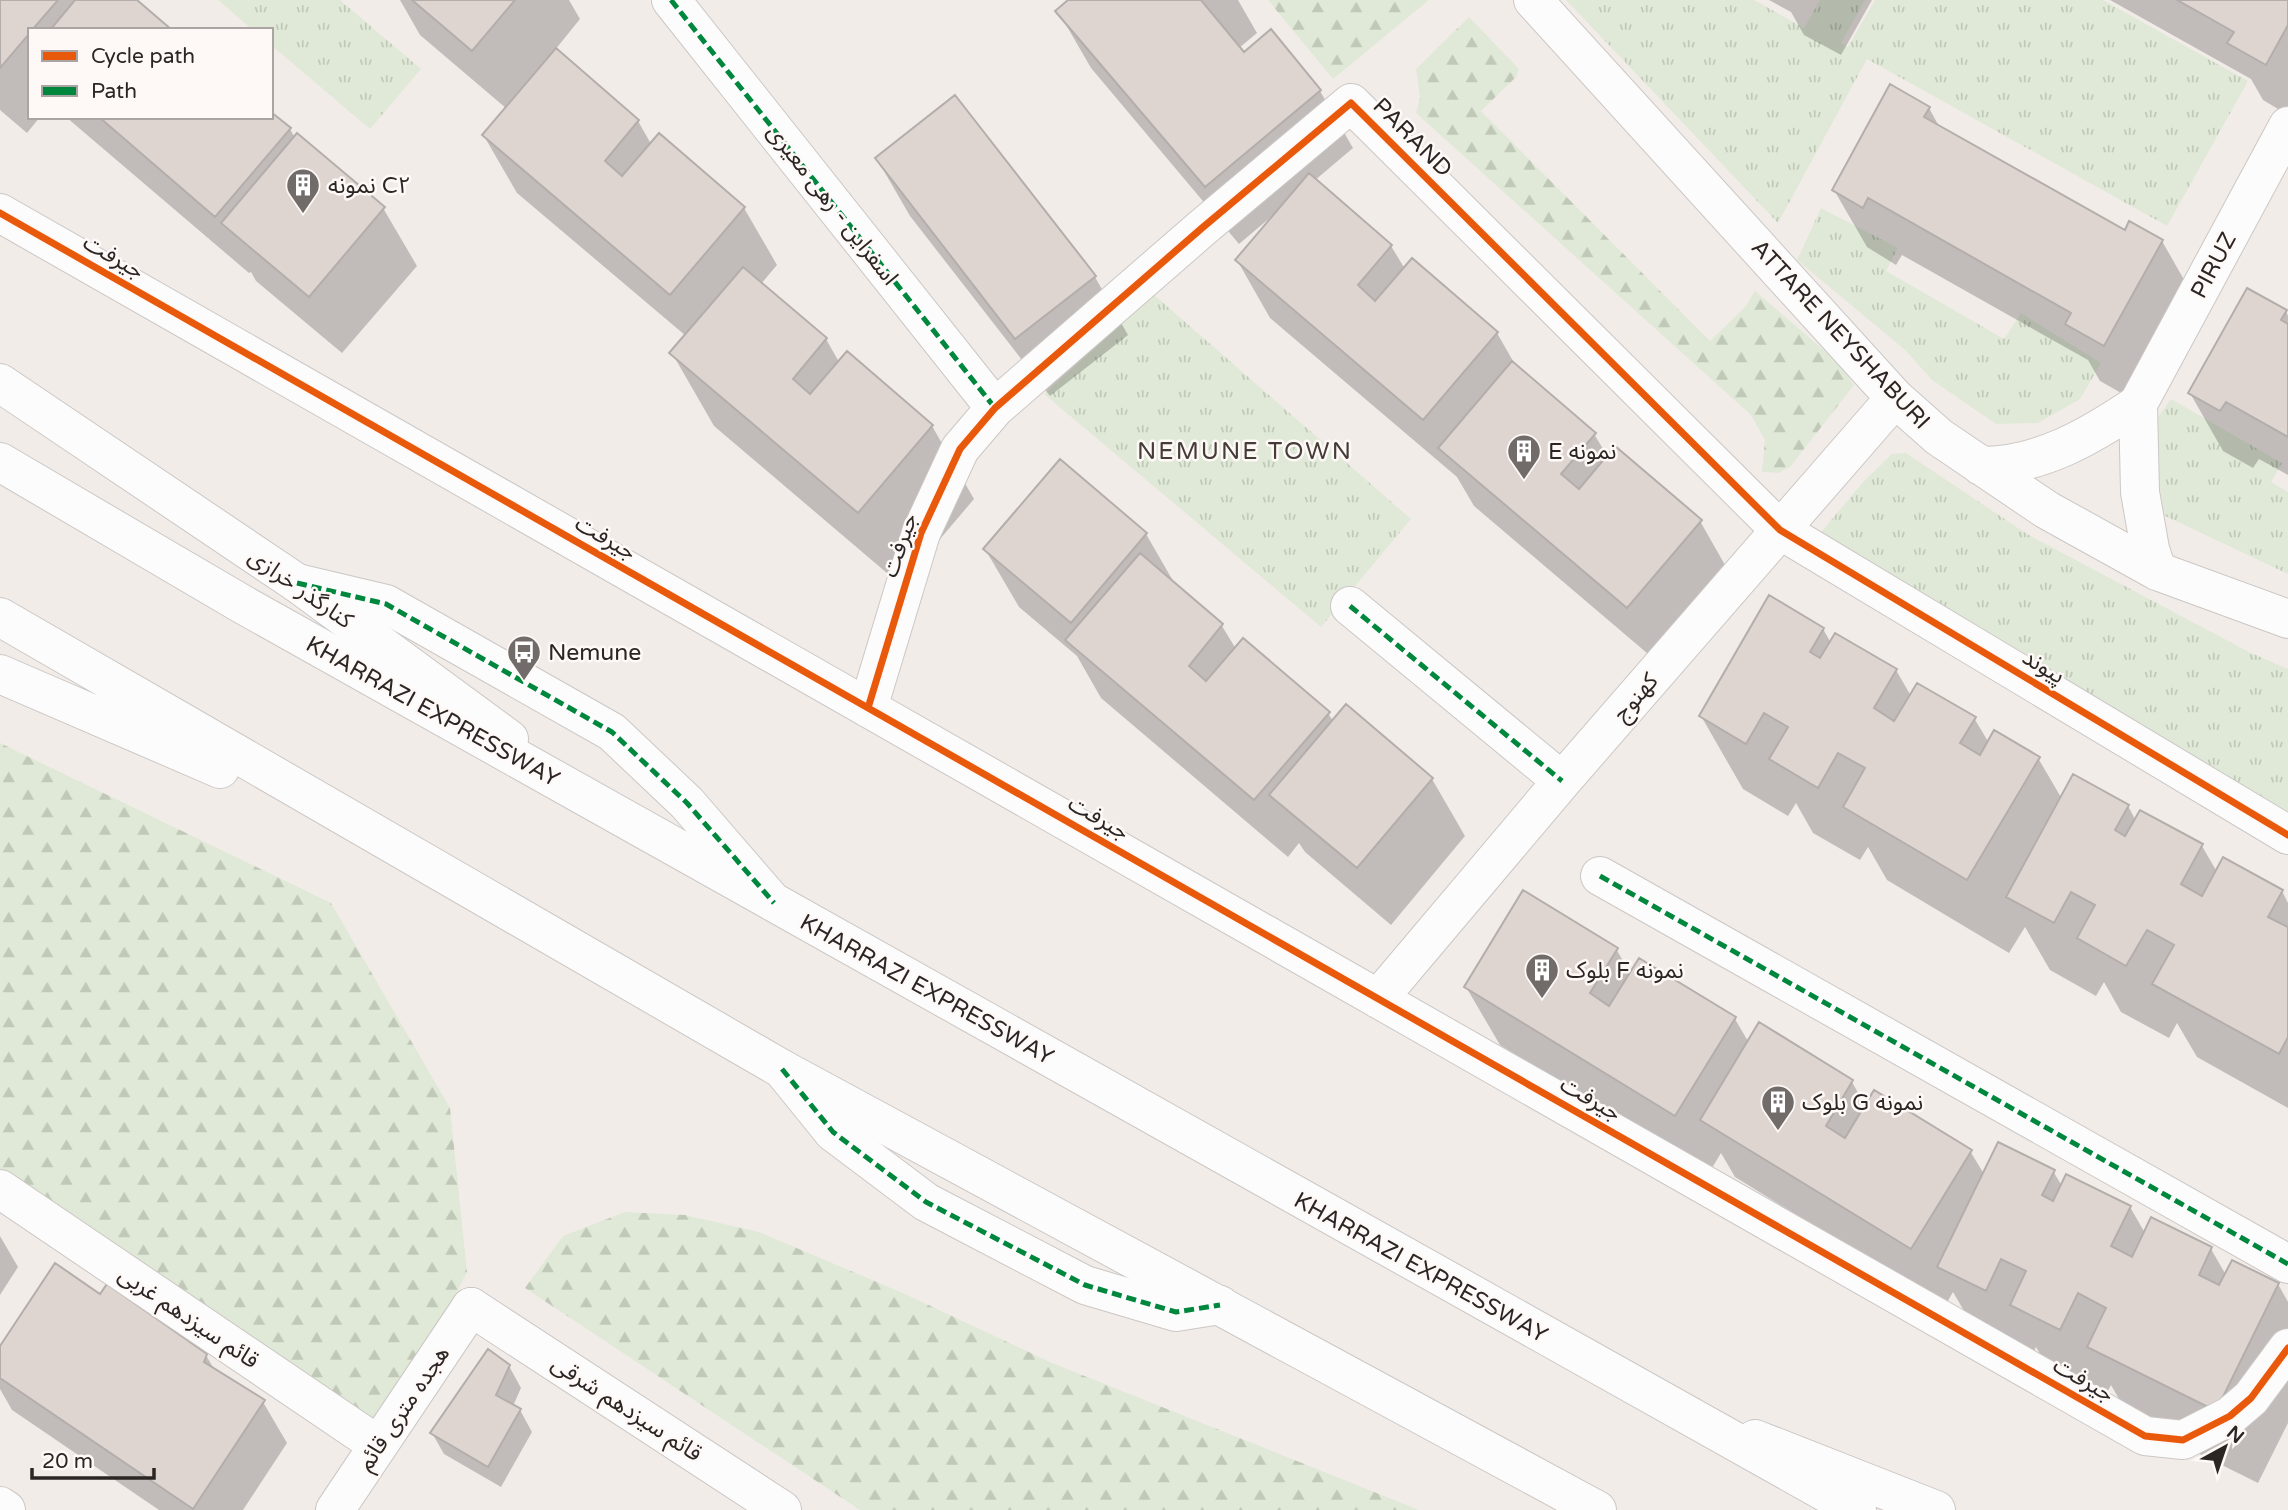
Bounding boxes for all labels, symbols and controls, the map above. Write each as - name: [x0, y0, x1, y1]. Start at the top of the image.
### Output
- legend: [28, 28, 273, 119]
- text: Cycle path: [91, 44, 195, 69]
- text: Path: [91, 79, 137, 104]
- street label: PARAND: [1367, 92, 1458, 183]
- street label: اسفراين - رهی معیری: [761, 118, 904, 291]
- building icon: نمونه C۲: [284, 166, 322, 215]
- place label: نمونه C۲: [328, 172, 411, 200]
- street label: جيرفت: [78, 228, 149, 285]
- street label: PIRUZ: [2185, 228, 2243, 303]
- street label: ATTARE NEYSHABURI: [1745, 234, 1935, 435]
- building icon: E نمونه: [1505, 432, 1543, 481]
- district label: NEMUNE TOWN: [1137, 437, 1353, 466]
- place label: E نمونه: [1548, 438, 1616, 466]
- street label: جيرفت: [570, 509, 641, 566]
- street label: جیرفت: [876, 510, 924, 581]
- street label: کنارگذر خرازی: [243, 543, 359, 635]
- street label: KHARRAZI EXPRESSWAY: [301, 630, 565, 794]
- bus stop icon: Nemune: [505, 633, 543, 682]
- place label: Nemune: [548, 639, 641, 667]
- street label: پیوند: [2017, 643, 2070, 691]
- street label: كهنوج: [1607, 667, 1666, 729]
- street label: جيرفت: [1063, 789, 1134, 846]
- street label: KHARRAZI EXPRESSWAY: [795, 908, 1059, 1072]
- building icon: بلوک F نمونه: [1523, 951, 1561, 1000]
- place label: بلوک F نمونه: [1566, 957, 1684, 985]
- street label: جيرفت: [1555, 1070, 1626, 1127]
- building icon: بلوک G نمونه: [1759, 1083, 1797, 1132]
- place label: بلوک G نمونه: [1802, 1089, 1923, 1117]
- street label: KHARRAZI EXPRESSWAY: [1289, 1186, 1553, 1350]
- street label: قائم سیزدهم غربی: [112, 1261, 264, 1377]
- street label: هجده متری قائم: [352, 1341, 458, 1477]
- street label: قائم سیزدهم شرقی: [545, 1350, 707, 1470]
- street label: جيرفت: [2048, 1351, 2119, 1408]
- north arrow: [2190, 1412, 2260, 1482]
- text: N: [2222, 1421, 2248, 1448]
- scale bar: [32, 1436, 154, 1480]
- text: 20 m: [42, 1449, 93, 1474]

